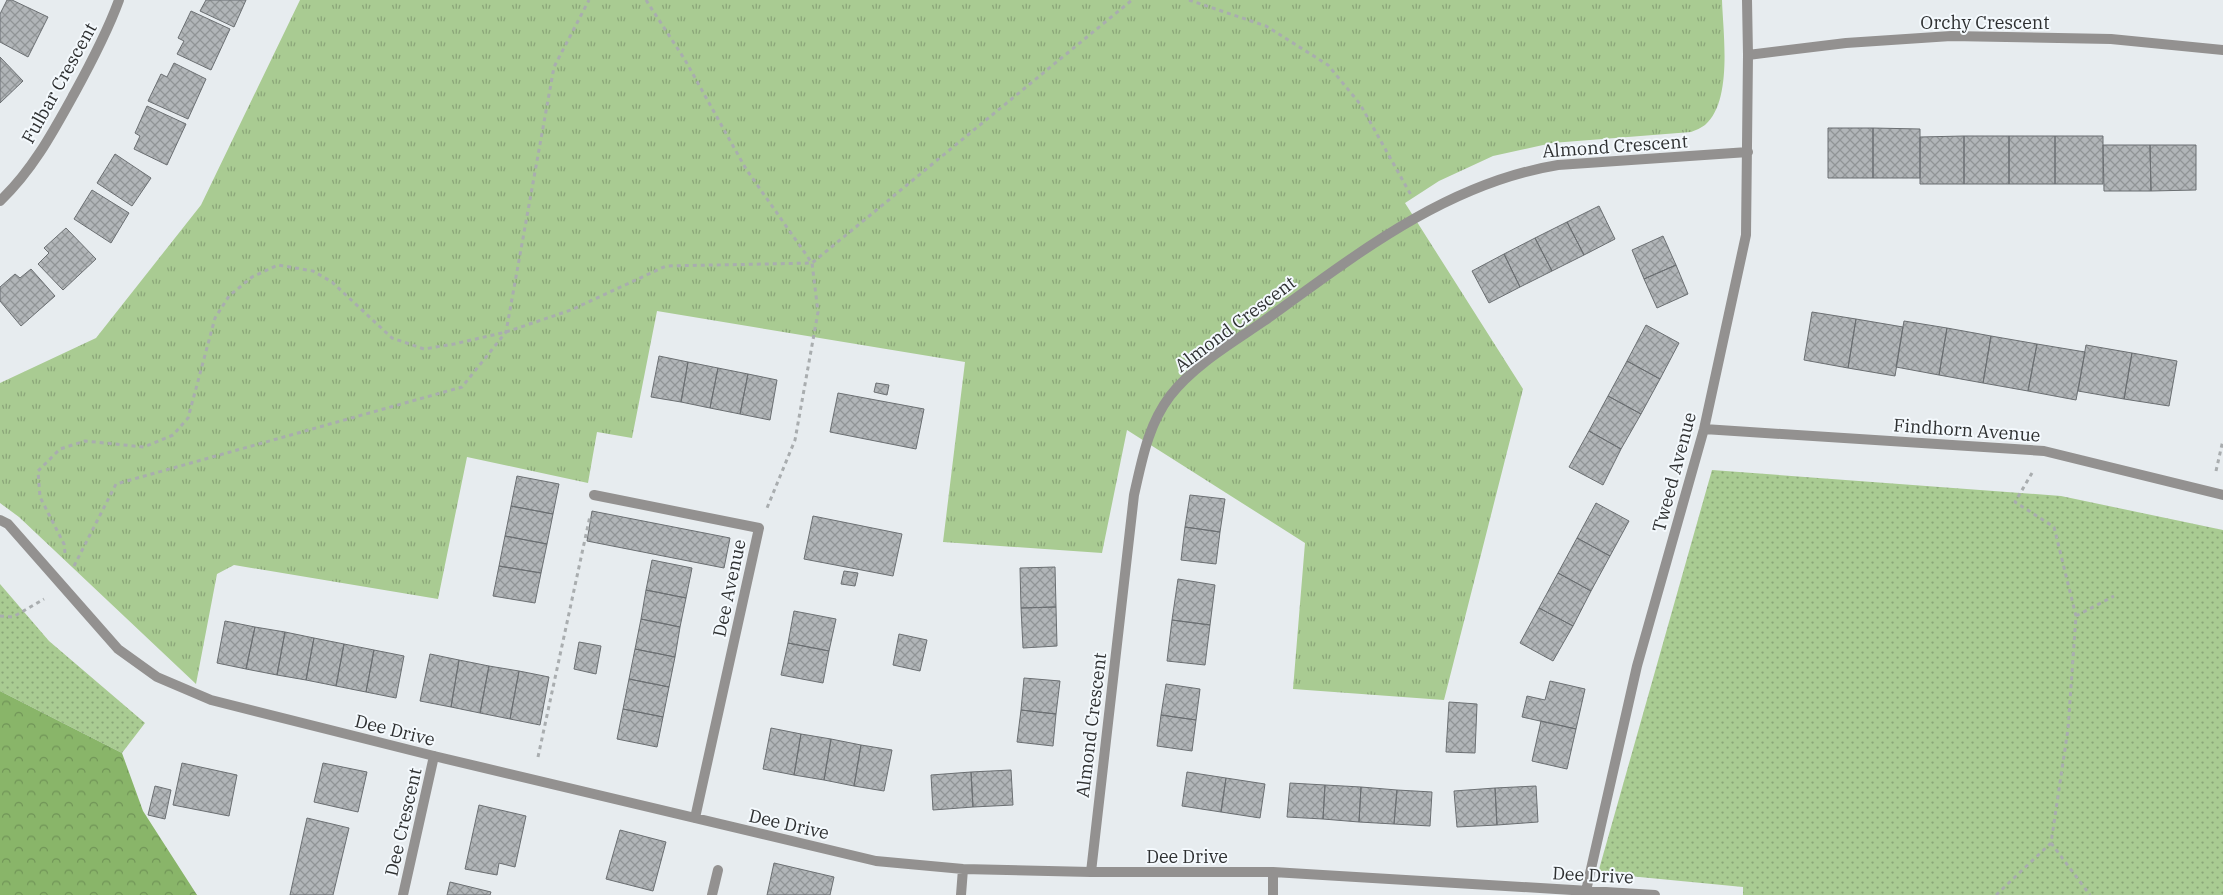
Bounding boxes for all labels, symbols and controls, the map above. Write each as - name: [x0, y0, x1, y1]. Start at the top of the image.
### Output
- street label: Orchy Crescent: [1920, 11, 2050, 34]
- street label: Fulbar Crescent: [16, 19, 102, 147]
- street label: Almond Crescent: [1541, 129, 1689, 163]
- street label: Almond Crescent: [1170, 271, 1300, 377]
- street label: Tweed Avenue: [1647, 409, 1701, 535]
- street label: Findhorn Avenue: [1893, 413, 2041, 447]
- street label: Dee Avenue: [707, 537, 751, 639]
- street label: Almond Crescent: [1071, 651, 1111, 799]
- street label: Dee Drive: [353, 709, 437, 751]
- street label: Dee Crescent: [379, 766, 427, 878]
- street label: Dee Drive: [747, 804, 831, 844]
- street label: Dee Drive: [1146, 845, 1228, 868]
- street label: Dee Drive: [1552, 861, 1634, 889]

